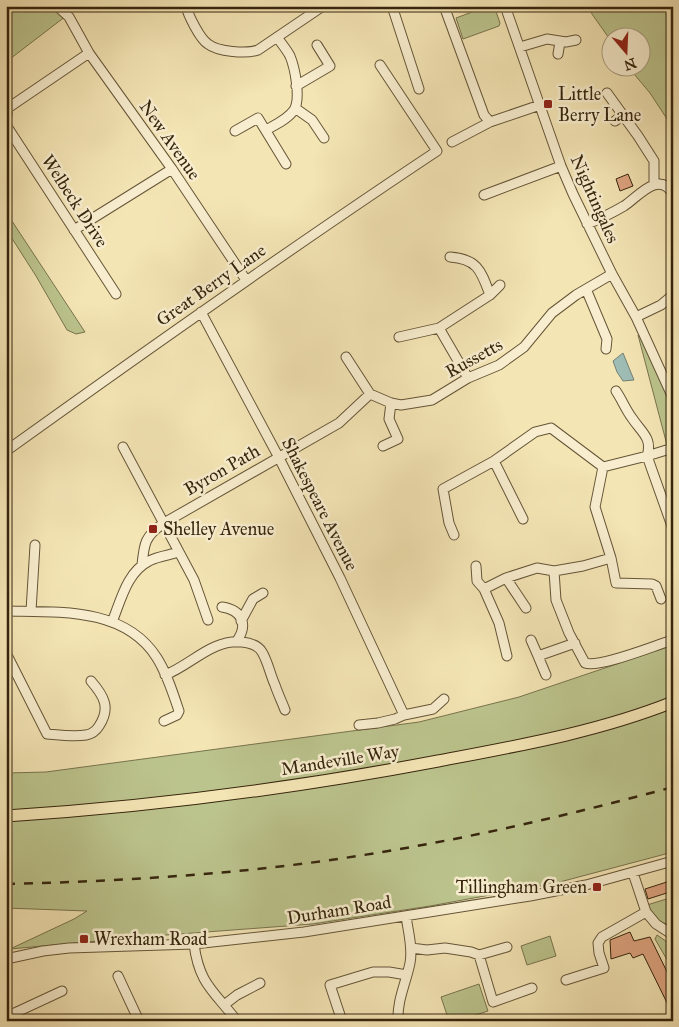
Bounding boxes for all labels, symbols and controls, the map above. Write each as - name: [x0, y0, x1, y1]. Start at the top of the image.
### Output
- north arrow: [602, 28, 652, 78]
- text: N: [622, 54, 638, 74]
- place label: Little Berry Lane: [558, 83, 641, 126]
- street label: New Avenue: [135, 96, 205, 184]
- marker: Little Berry Lane: [542, 98, 554, 110]
- street label: Welbeck Drive: [37, 150, 113, 252]
- street label: Nightingales: [565, 151, 624, 247]
- street label: Great Berry Lane: [152, 239, 270, 331]
- street label: Russetts: [442, 333, 506, 383]
- street label: Shakespeare Avenue: [277, 434, 363, 574]
- street label: Byron Path: [180, 440, 264, 500]
- place label: Shelley Avenue: [163, 518, 274, 540]
- marker: Shelley Avenue: [147, 523, 159, 535]
- street label: Mandeville Way: [279, 740, 401, 780]
- place label: Tillingham Green: [456, 876, 587, 899]
- marker: Tillingham Green: [591, 881, 603, 893]
- street label: Durham Road: [285, 891, 393, 929]
- place label: Wrexham Road: [94, 928, 207, 950]
- marker: Wrexham Road: [78, 933, 90, 945]

